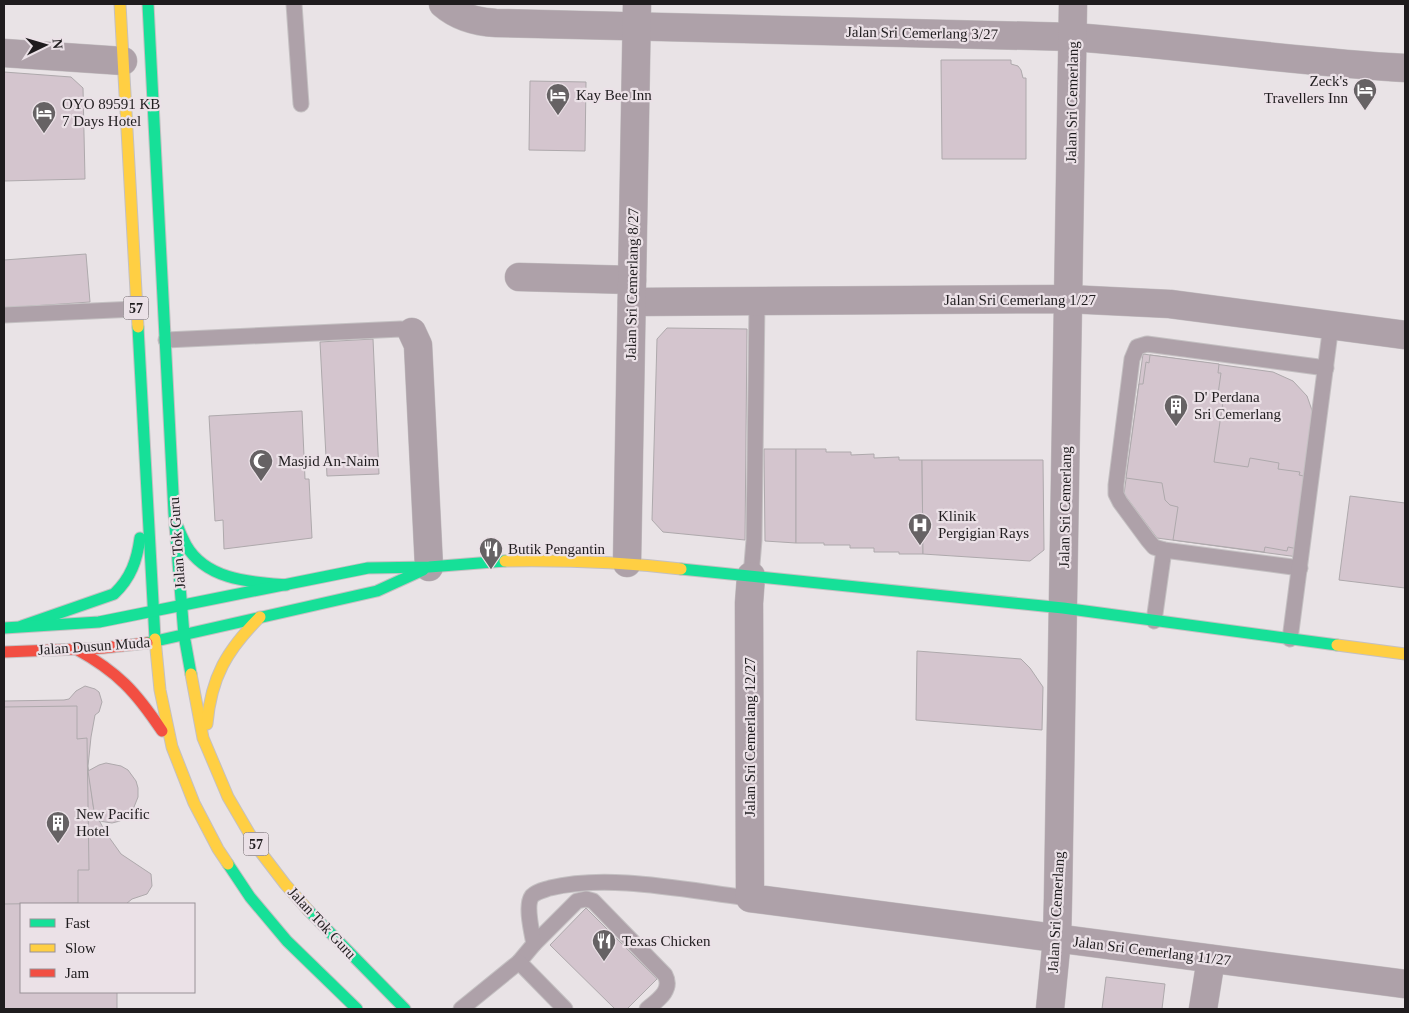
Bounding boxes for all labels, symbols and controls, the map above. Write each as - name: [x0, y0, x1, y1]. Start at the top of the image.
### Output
- north arrow: [20, 20, 70, 70]
- street label: Jalan Sri Cemerlang 3/27: [846, 24, 999, 42]
- text: N: [50, 38, 65, 50]
- street label: Jalan Sri Cemerlang: [1063, 41, 1081, 163]
- place label: Zeck's Travellers Inn: [1264, 73, 1348, 106]
- hotel icon: Zeck's Travellers Inn: [1352, 77, 1378, 111]
- hotel icon: Kay Bee Inn: [545, 82, 571, 116]
- place label: Kay Bee Inn: [576, 87, 652, 103]
- place label: OYO 89591 KB 7 Days Hotel: [62, 96, 160, 129]
- hotel icon: OYO 89591 KB 7 Days Hotel: [31, 100, 57, 134]
- street label: Jalan Sri Cemerlang 8/27: [623, 207, 641, 360]
- street label: Jalan Sri Cemerlang 1/27: [944, 292, 1097, 308]
- road number: 57: [124, 296, 148, 320]
- place label: D' Perdana Sri Cemerlang: [1194, 389, 1282, 422]
- building icon: D' Perdana Sri Cemerlang: [1163, 393, 1189, 427]
- street label: Jalan Sri Cemerlang: [1056, 446, 1074, 568]
- mosque icon: Masjid An-Naim: [248, 448, 274, 482]
- place label: Masjid An-Naim: [278, 453, 380, 469]
- street label: Jalan Tok Guru: [166, 496, 188, 589]
- place label: Klinik Pergigian Rays: [938, 508, 1029, 541]
- hospital icon: Klinik Pergigian Rays: [907, 512, 933, 546]
- restaurant icon: Butik Pengantin: [478, 536, 504, 570]
- place label: Butik Pengantin: [508, 541, 606, 557]
- street label: Jalan Dusun Muda: [37, 634, 151, 658]
- street label: Jalan Sri Cemerlang 12/27: [742, 657, 758, 817]
- place label: New Pacific Hotel: [76, 806, 150, 839]
- building icon: New Pacific Hotel: [45, 810, 71, 844]
- road number: 57: [244, 832, 268, 856]
- street label: Jalan Sri Cemerlang: [1045, 850, 1067, 973]
- street label: Jalan Tok Guru: [285, 884, 360, 962]
- legend: [20, 903, 195, 993]
- text: Fast: [65, 915, 91, 931]
- restaurant icon: Texas Chicken: [591, 928, 617, 962]
- place label: Texas Chicken: [622, 933, 711, 949]
- street label: Jalan Sri Cemerlang 11/27: [1072, 933, 1232, 969]
- text: Slow: [65, 940, 96, 956]
- text: Jam: [65, 965, 89, 981]

